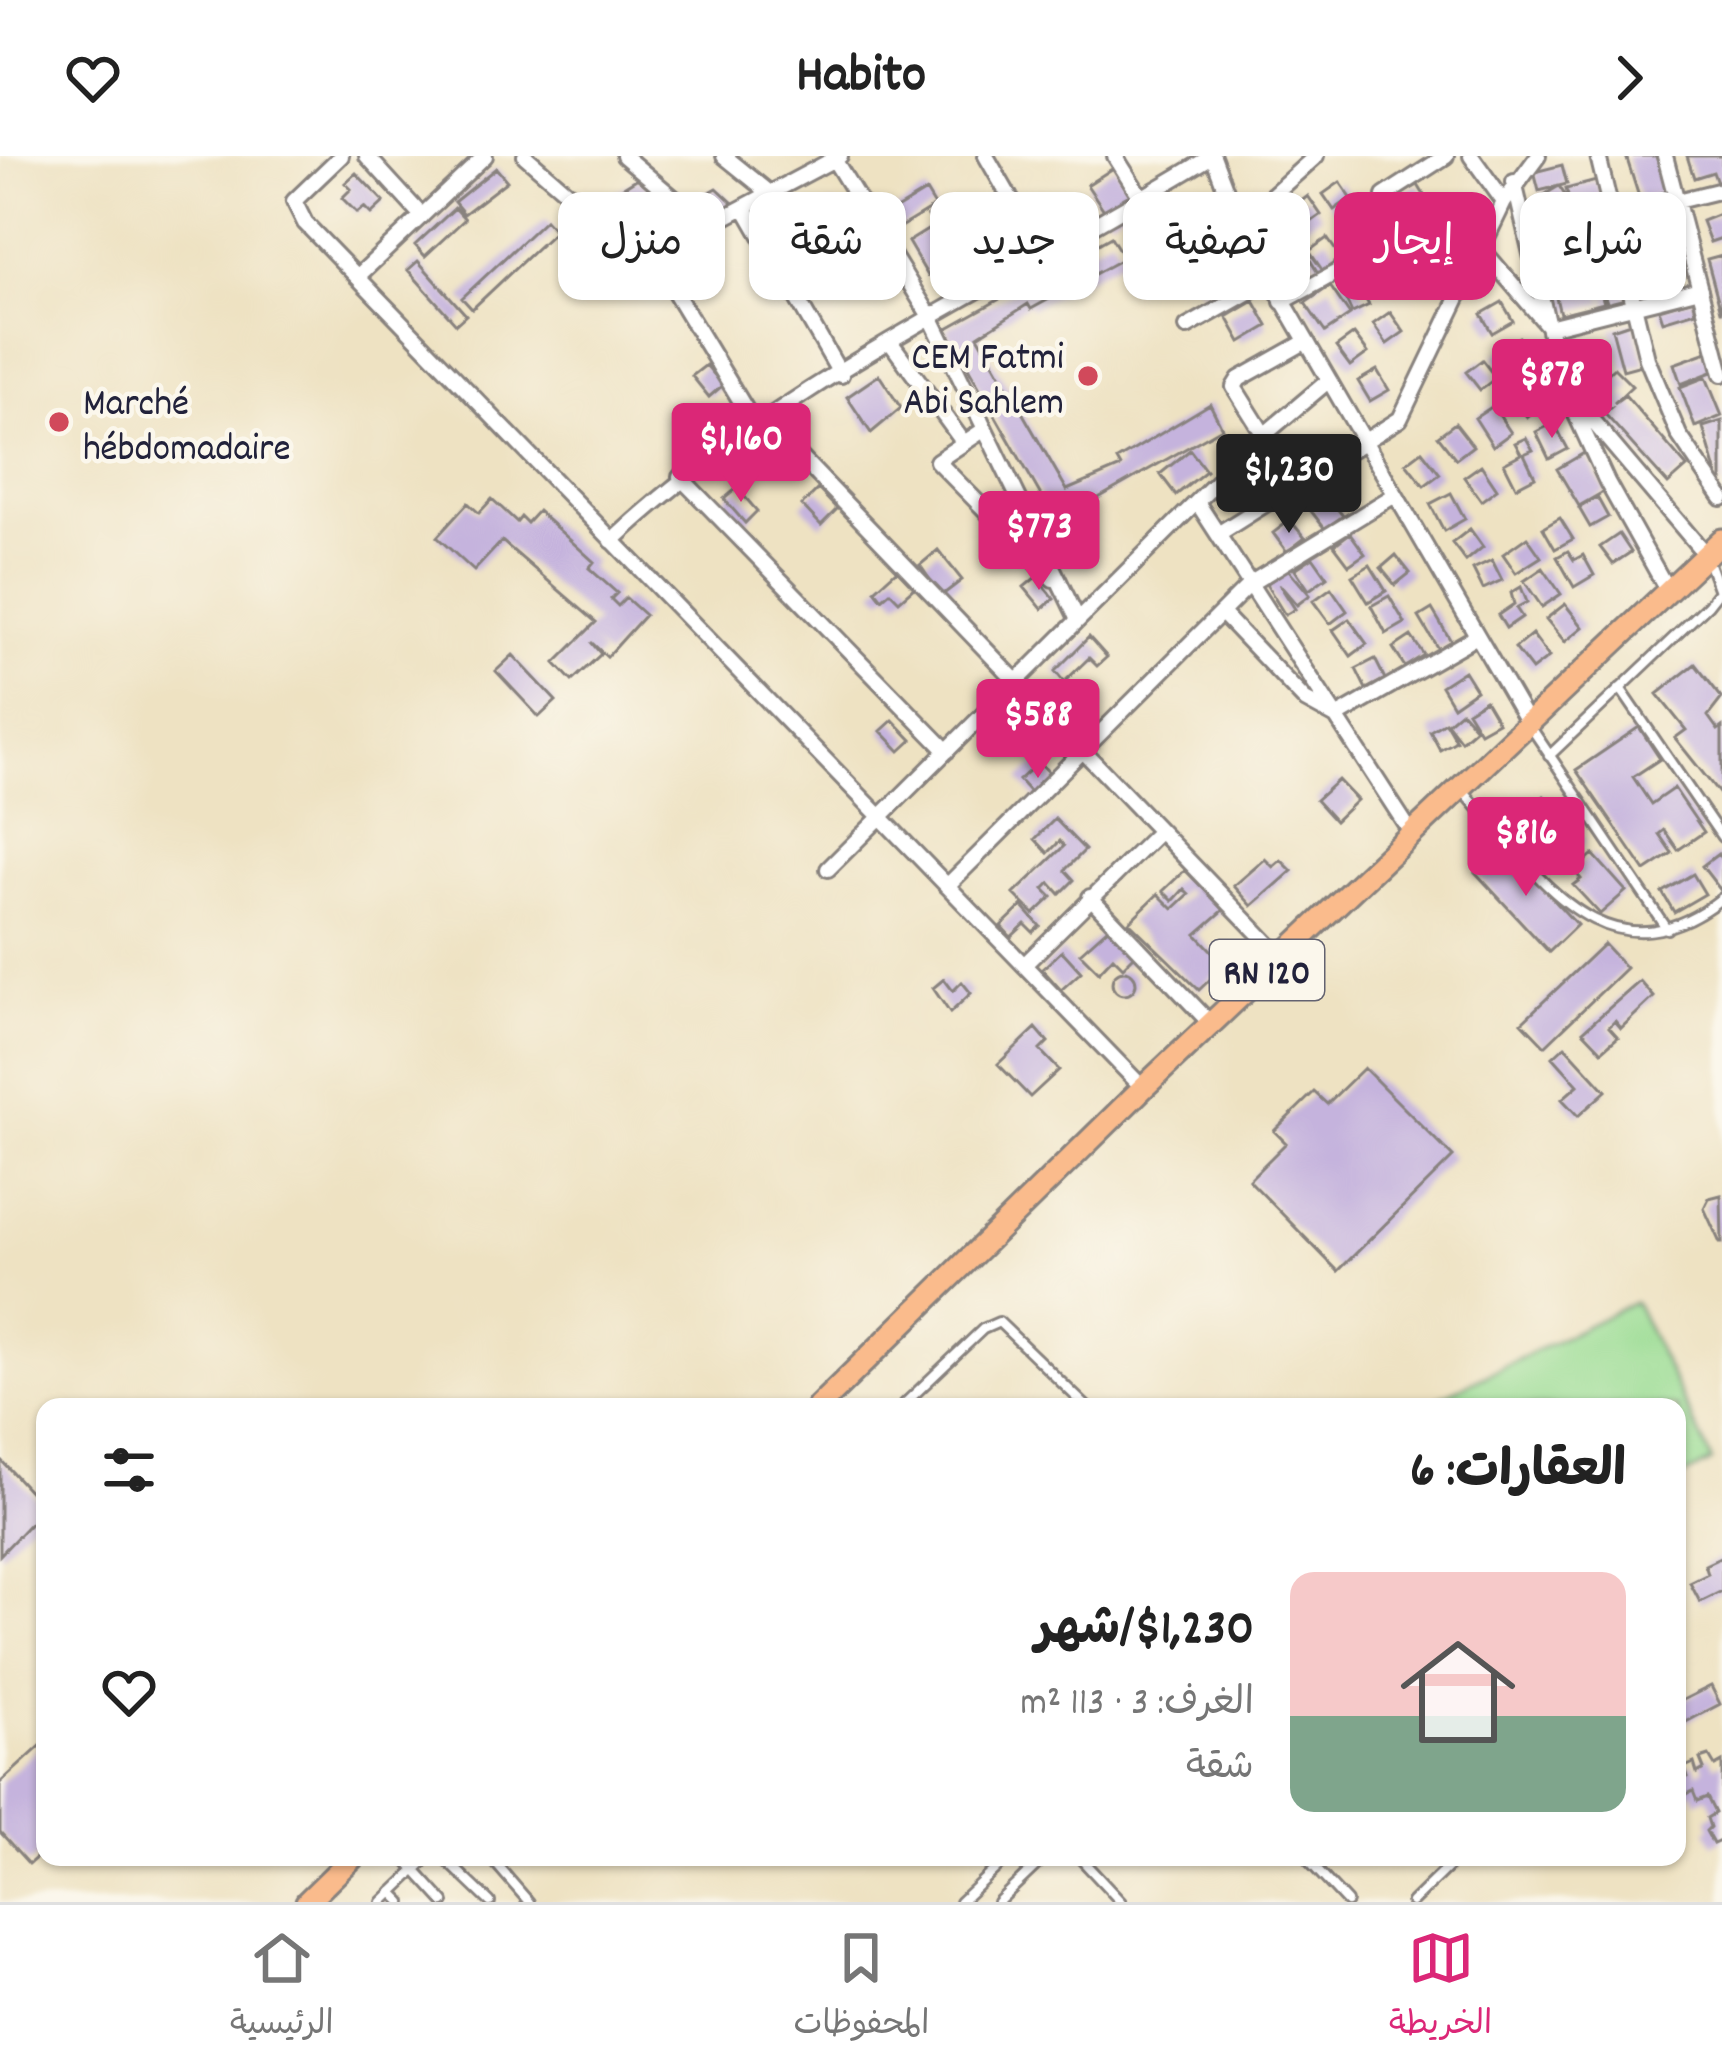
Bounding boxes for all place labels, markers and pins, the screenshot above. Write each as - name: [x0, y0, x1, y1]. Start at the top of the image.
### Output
- place label: CEM Fatmi Abi Sahlem: [903, 333, 1064, 433]
- pin: $878: [1481, 339, 1623, 441]
- marker: CEM Fatmi Abi Sahlem: [1075, 363, 1101, 389]
- place label: Marché hébdomadaire: [83, 379, 291, 479]
- pin: $1,160: [643, 403, 839, 505]
- marker: Marché hébdomadaire: [46, 409, 72, 435]
- pin: $1,230: [1191, 434, 1387, 536]
- pin: $773: [968, 491, 1110, 593]
- pin: $588: [967, 679, 1109, 781]
- pin: $816: [1455, 797, 1597, 899]

